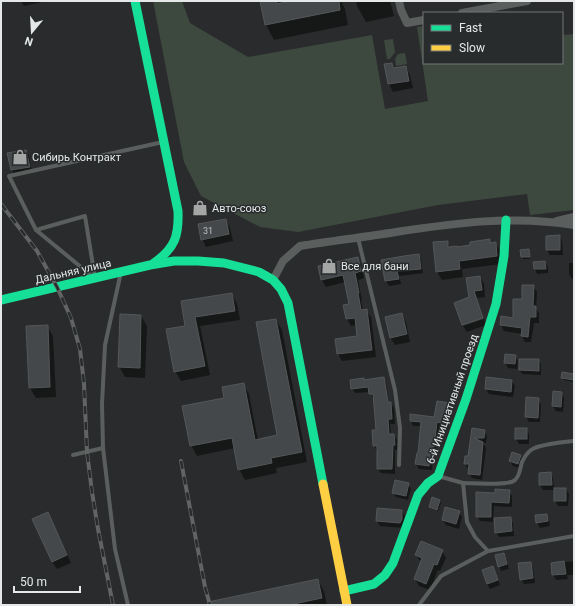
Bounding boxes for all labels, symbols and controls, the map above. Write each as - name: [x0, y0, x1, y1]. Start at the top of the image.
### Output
- north arrow: [12, 12, 52, 52]
- legend: [423, 12, 563, 64]
- text: Fast: [459, 21, 482, 35]
- text: N: [23, 34, 35, 48]
- text: Slow: [459, 41, 485, 55]
- shop icon: Сибирь Контракт: [11, 148, 29, 166]
- place label: Сибирь Контракт: [32, 151, 122, 164]
- shop icon: Авто-союз: [191, 199, 209, 217]
- place label: Авто-союз: [212, 202, 267, 215]
- house number: 31: [203, 226, 213, 236]
- street label: Дальняя улица: [34, 256, 113, 287]
- shop icon: Все для бани: [320, 257, 338, 275]
- place label: Все для бани: [341, 260, 409, 273]
- street label: 6-й Инициативный проезд: [424, 332, 481, 466]
- scale bar: [14, 568, 80, 594]
- text: 50 m: [20, 575, 47, 589]

